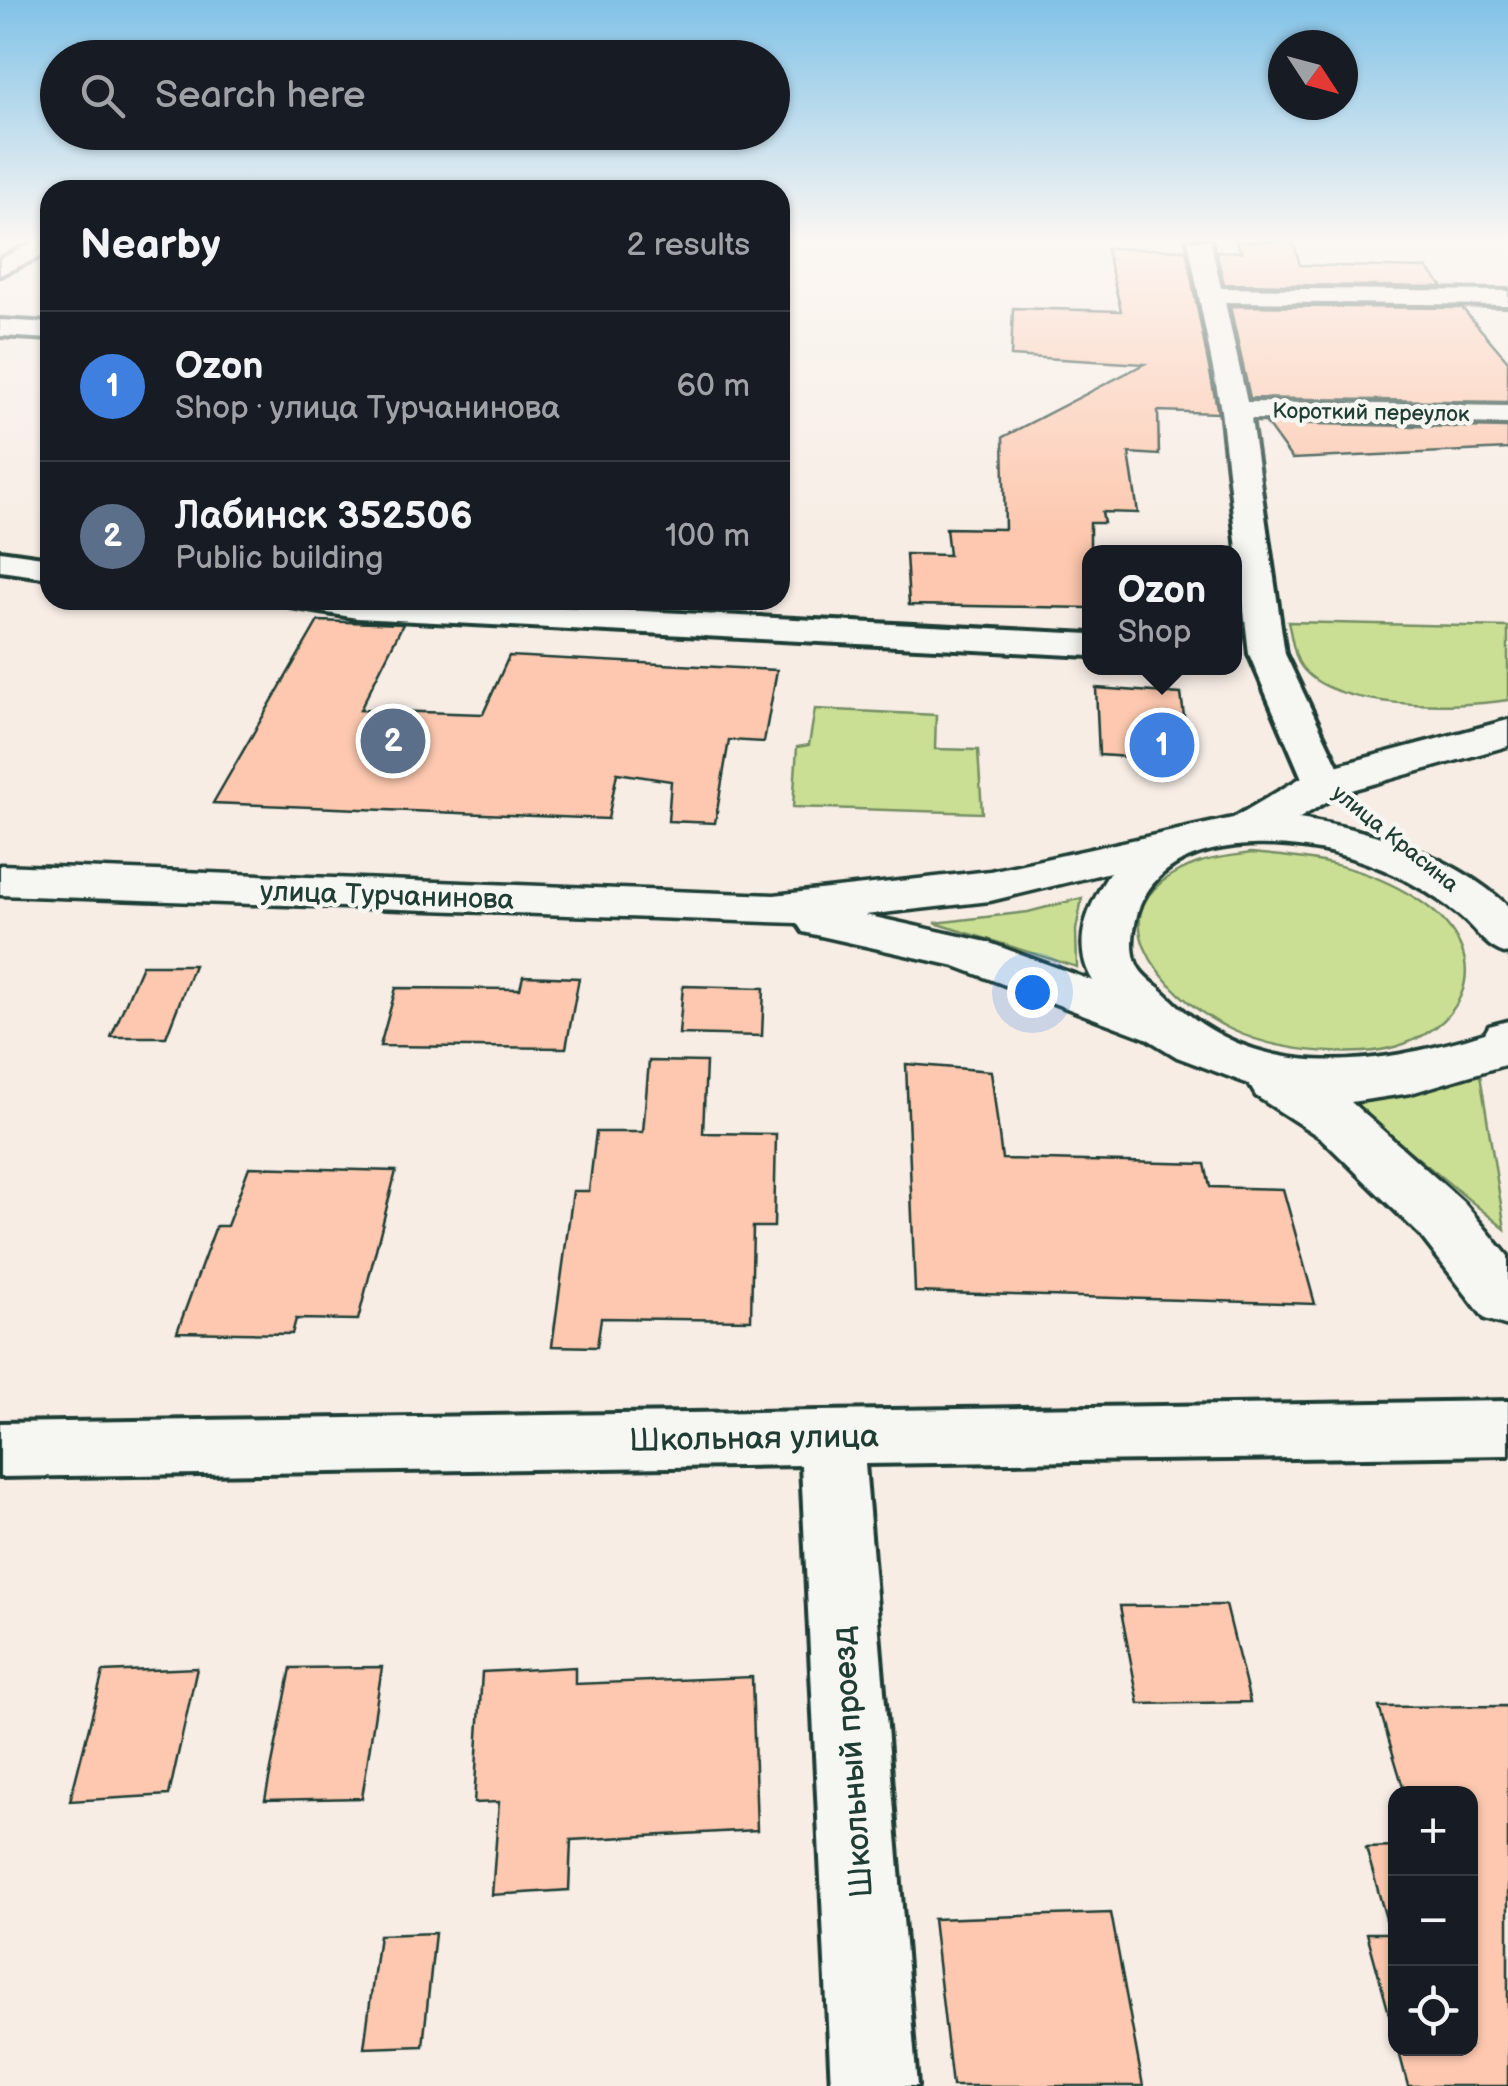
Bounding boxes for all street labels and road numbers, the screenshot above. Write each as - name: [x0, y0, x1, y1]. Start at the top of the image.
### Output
- street label: Короткий переулок: [1272, 398, 1470, 428]
- street label: улица Красина: [1326, 780, 1464, 898]
- street label: улица Турчанинова: [259, 875, 515, 917]
- street label: Школьная улица: [629, 1417, 879, 1461]
- street label: Школьный проезд: [824, 1625, 882, 1899]

